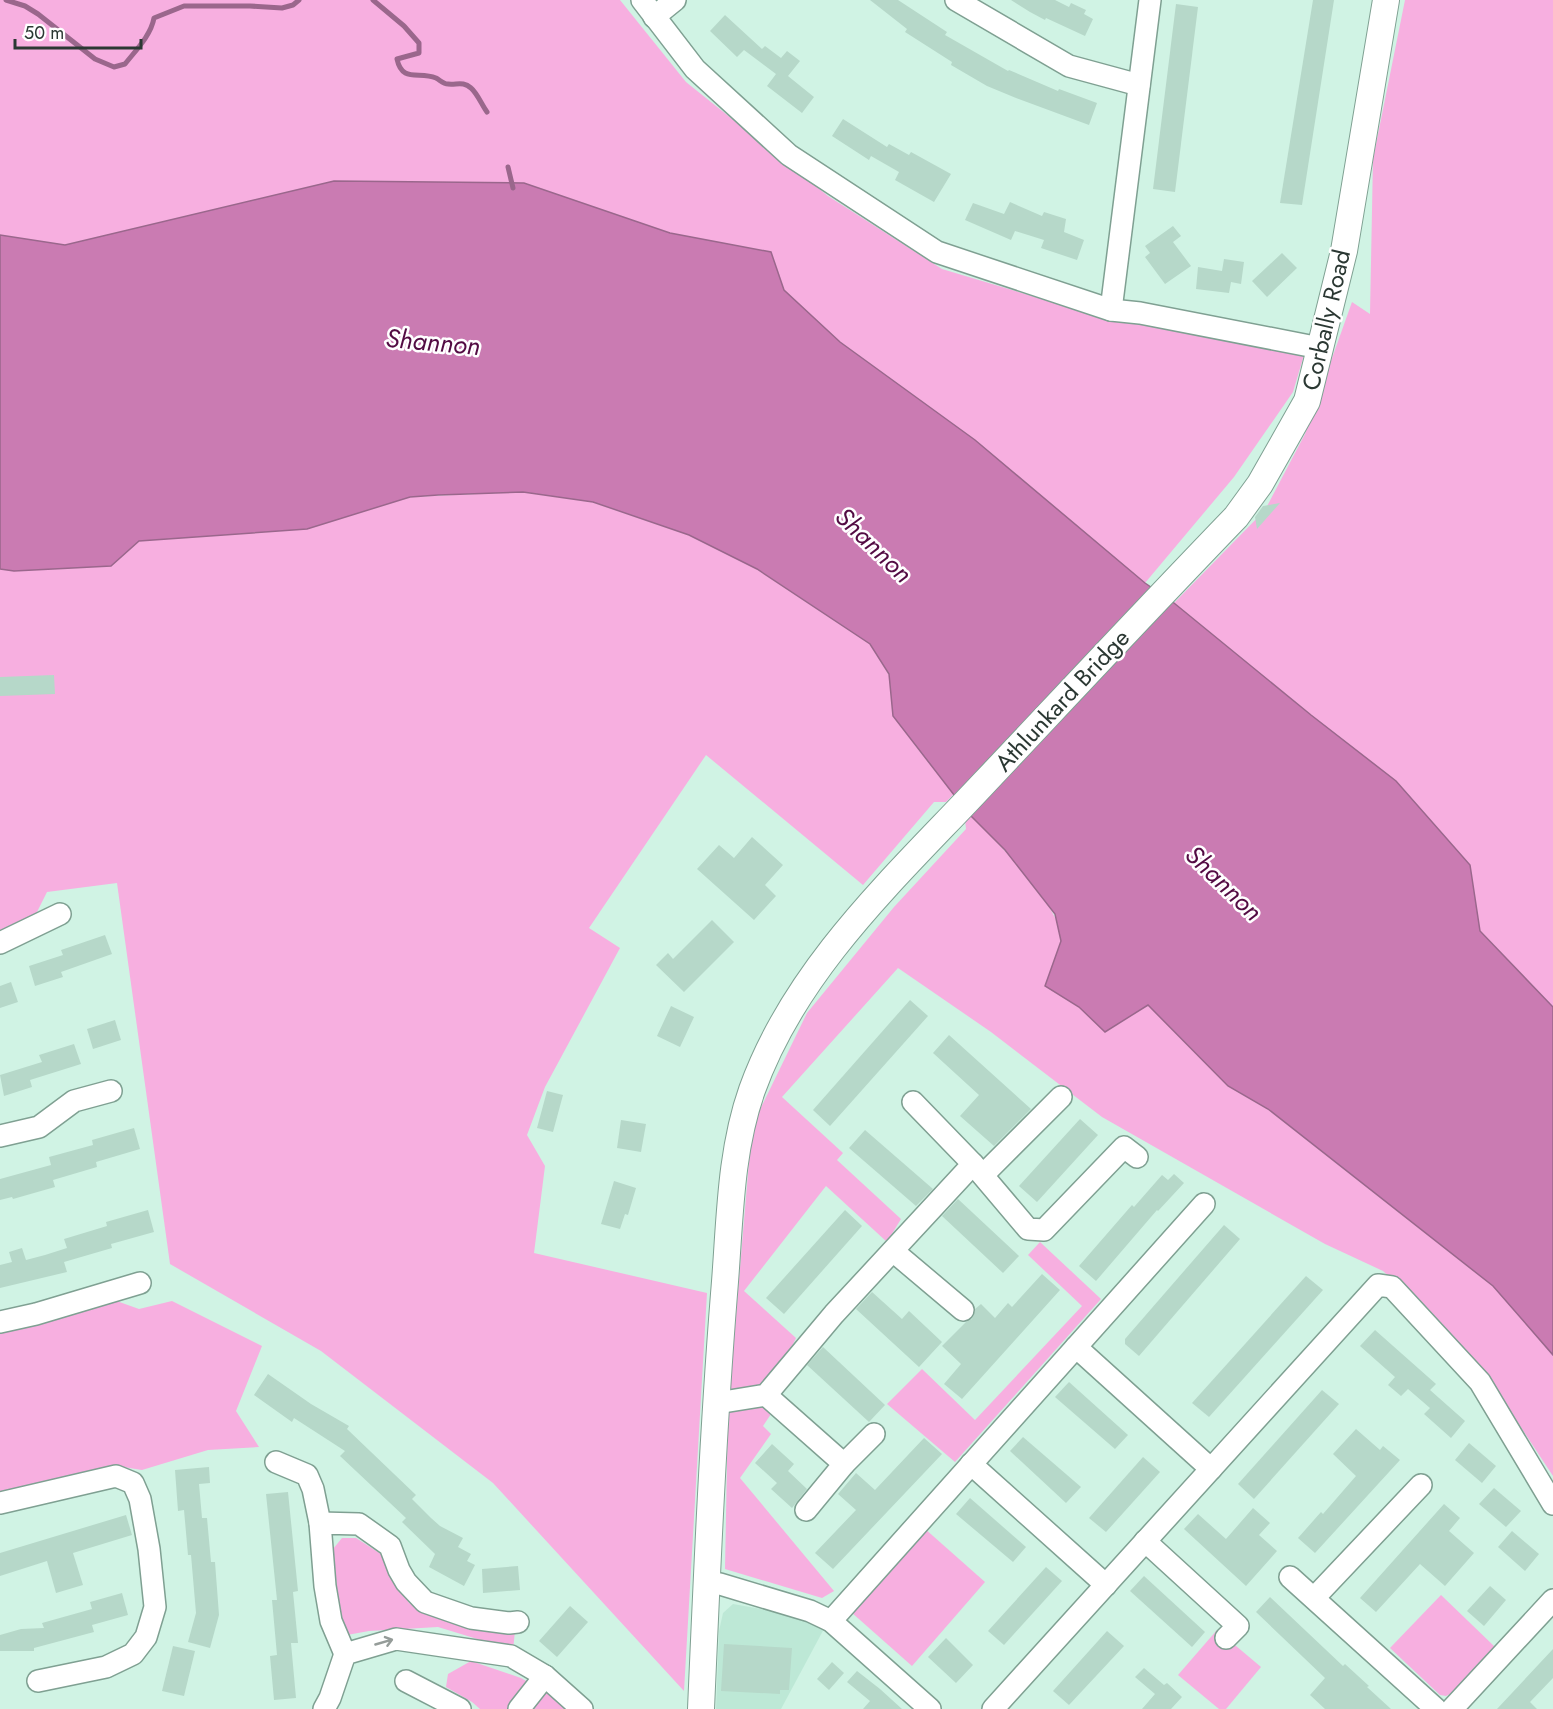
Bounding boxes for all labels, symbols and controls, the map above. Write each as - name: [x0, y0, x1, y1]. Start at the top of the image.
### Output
- scale bar: [15, 12, 141, 50]
- text: 50 m: [24, 20, 64, 46]
- street label: Corbally Road: [1293, 246, 1359, 394]
- water label: Shannon: [384, 319, 482, 365]
- water label: Shannon: [827, 498, 921, 592]
- street label: Athlunkard Bridge: [987, 621, 1137, 779]
- water label: Shannon: [1177, 836, 1271, 930]
- one-way arrow: [374, 1636, 393, 1648]

